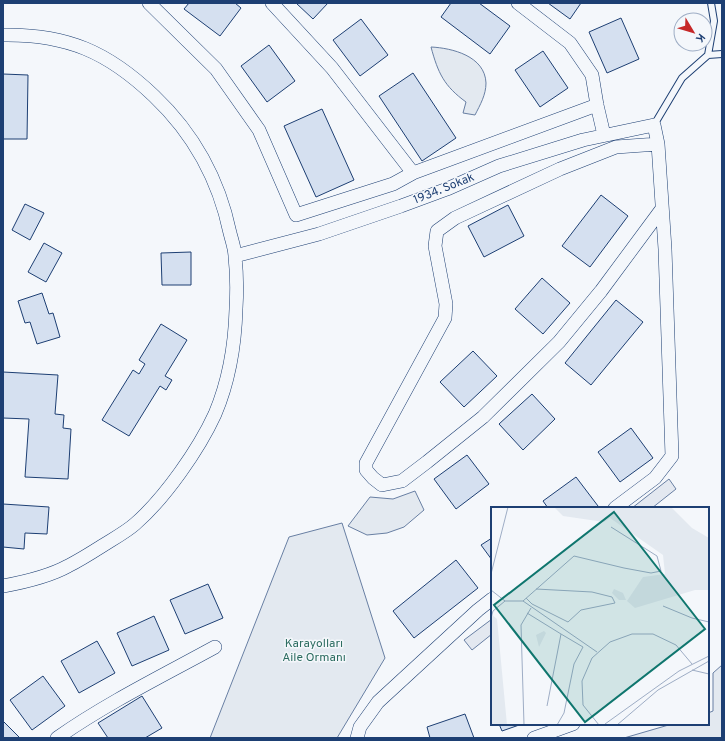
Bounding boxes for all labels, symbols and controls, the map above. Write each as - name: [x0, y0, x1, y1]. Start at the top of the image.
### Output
- north arrow: [673, 12, 713, 52]
- text: K: [692, 30, 708, 45]
- street label: 1934. Sokak: [411, 170, 477, 208]
- inset map: [491, 507, 709, 725]
- park label: Karayolları Aile Ormanı: [282, 636, 346, 666]

